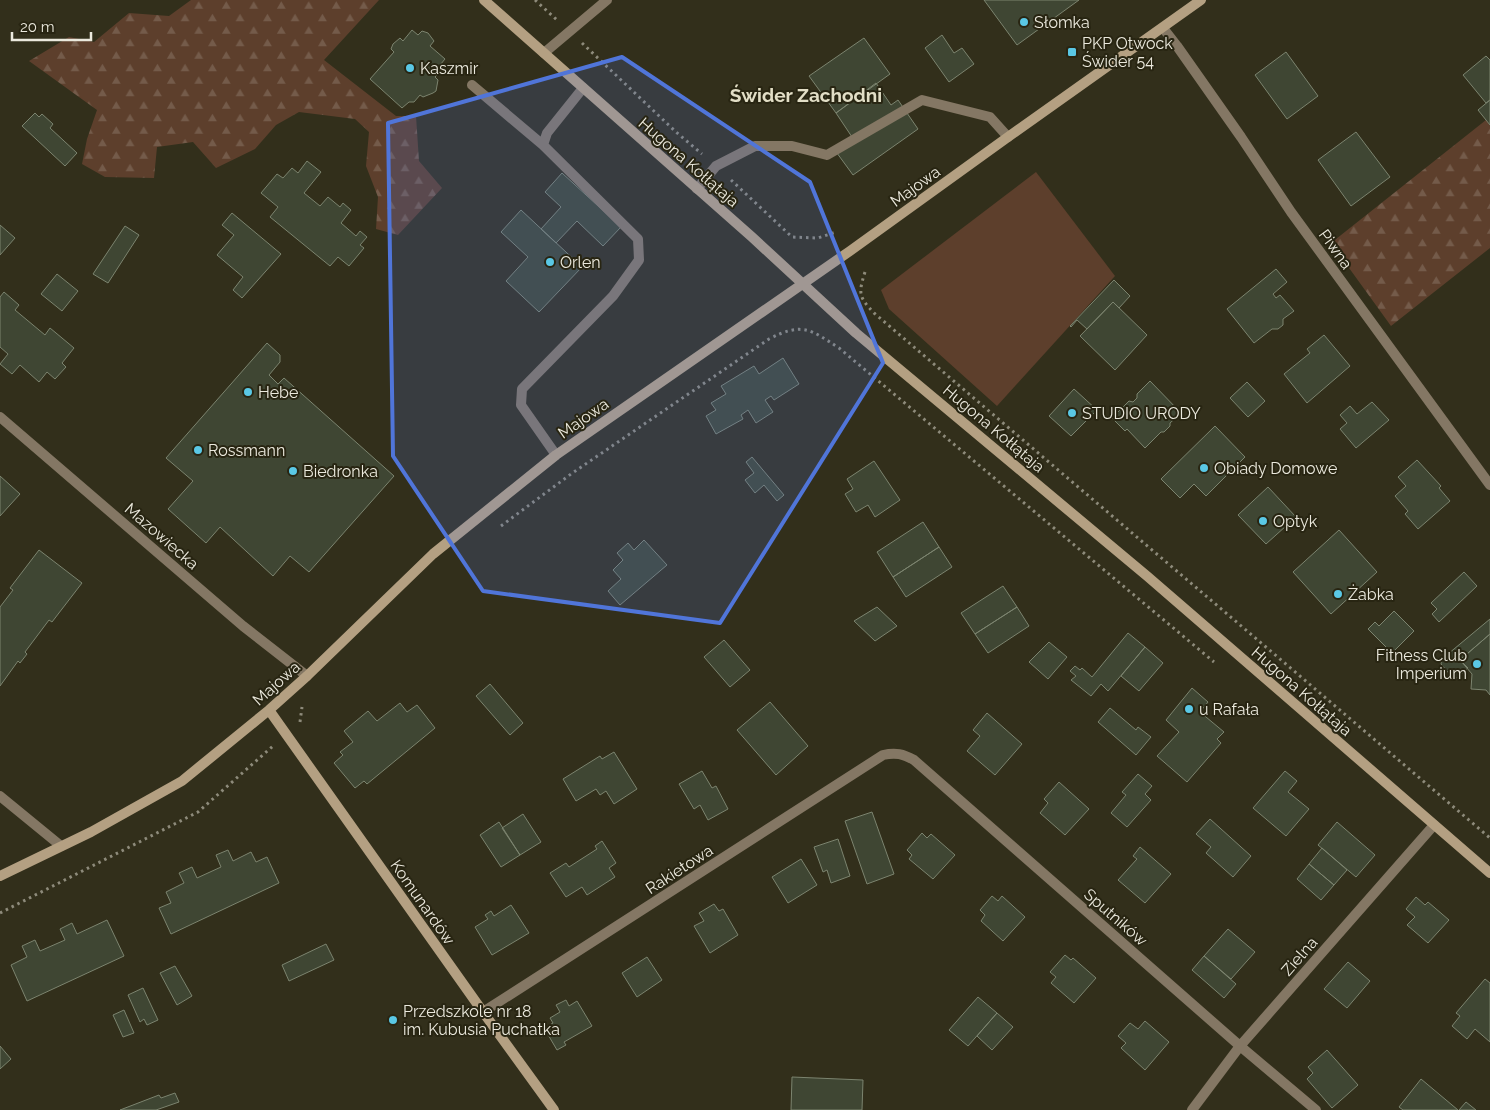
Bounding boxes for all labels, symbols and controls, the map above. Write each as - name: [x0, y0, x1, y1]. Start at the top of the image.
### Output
- scale bar: [12, 10, 91, 42]
- place label: Słomka: [1034, 13, 1090, 32]
- marker: Słomka: [1018, 16, 1030, 28]
- text: 20 m: [20, 18, 55, 36]
- place label: PKP Otwock Świder 54: [1082, 34, 1173, 71]
- marker: PKP Otwock Świder 54: [1066, 46, 1078, 58]
- place label: Kaszmir: [420, 59, 479, 78]
- marker: Kaszmir: [404, 62, 416, 74]
- district label: Świder Zachodni: [730, 84, 882, 106]
- street label: Hugona Kołłątaja: [635, 114, 743, 211]
- street label: Majowa: [887, 162, 944, 211]
- street label: Piwna: [1315, 226, 1356, 273]
- place label: Orlen: [560, 253, 601, 272]
- marker: Orlen: [544, 256, 556, 268]
- street label: Hugona Kołłątaja: [939, 380, 1048, 476]
- place label: Hebe: [258, 383, 298, 402]
- marker: Hebe: [242, 386, 254, 398]
- street label: Majowa: [554, 394, 612, 443]
- place label: STUDIO URODY: [1082, 404, 1201, 423]
- marker: STUDIO URODY: [1066, 407, 1078, 419]
- place label: Rossmann: [208, 441, 285, 460]
- marker: Rossmann: [192, 444, 204, 456]
- place label: Obiady Domowe: [1214, 459, 1337, 478]
- place label: Biedronka: [303, 462, 378, 481]
- marker: Obiady Domowe: [1198, 462, 1210, 474]
- marker: Biedronka: [287, 465, 299, 477]
- street label: Mazowiecka: [121, 499, 202, 574]
- place label: Optyk: [1273, 512, 1318, 531]
- marker: Optyk: [1257, 515, 1269, 527]
- place label: Żabka: [1348, 584, 1394, 604]
- marker: Żabka: [1332, 588, 1344, 600]
- street label: Hugona Kołłątaja: [1248, 643, 1356, 740]
- place label: Fitness Club Imperium: [1376, 646, 1467, 683]
- street label: Majowa: [249, 657, 304, 710]
- marker: Fitness Club Imperium: [1471, 658, 1483, 670]
- place label: u Rafała: [1199, 700, 1259, 719]
- marker: u Rafała: [1183, 703, 1195, 715]
- street label: Rakietowa: [642, 841, 716, 898]
- street label: Komunardów: [386, 856, 459, 948]
- street label: Sputników: [1080, 885, 1151, 950]
- street label: Zielna: [1277, 933, 1321, 980]
- place label: Przedszkole nr 18 im. Kubusia Puchatka: [403, 1002, 560, 1039]
- marker: Przedszkole nr 18 im. Kubusia Puchatka: [387, 1014, 399, 1026]

